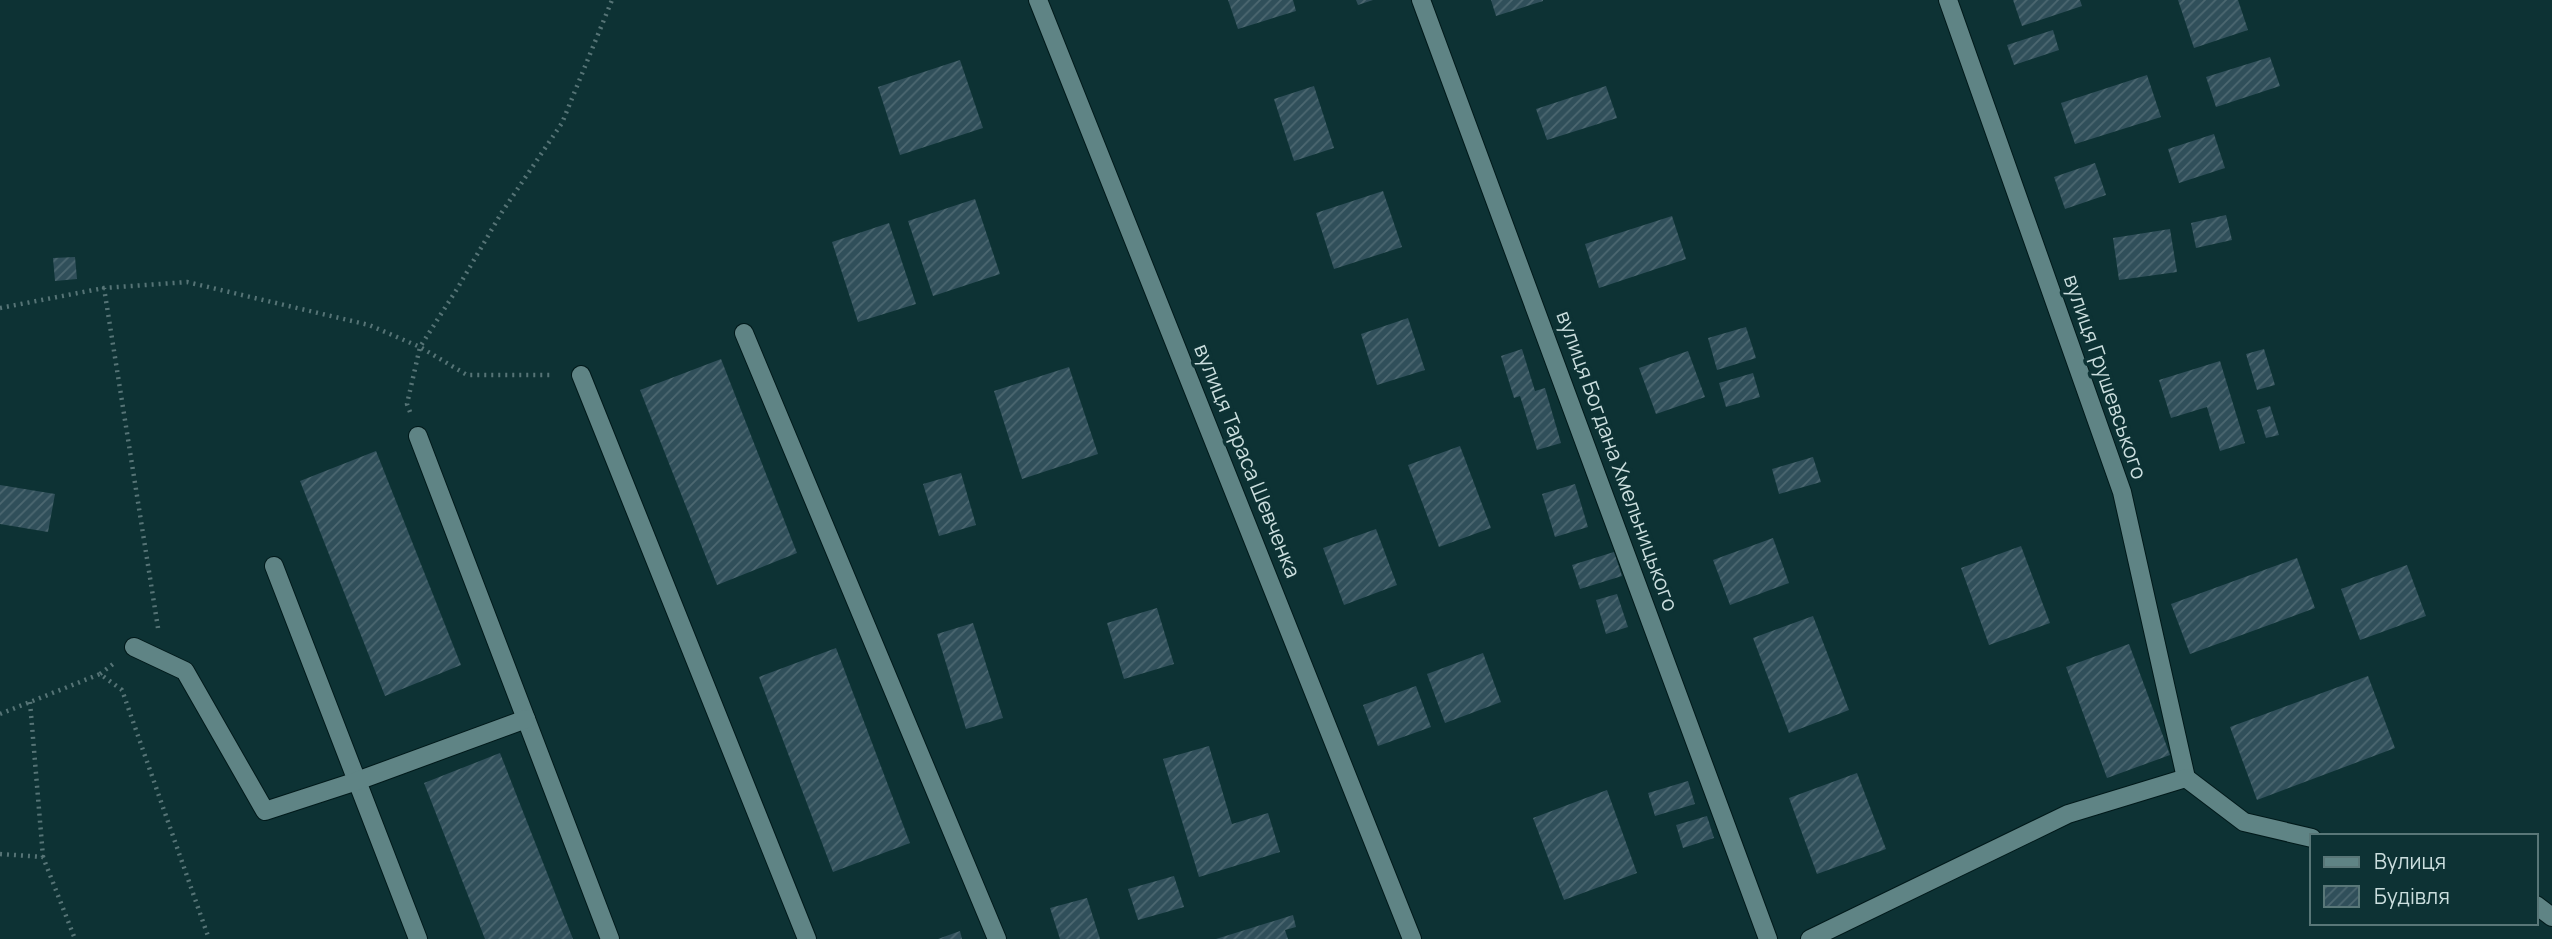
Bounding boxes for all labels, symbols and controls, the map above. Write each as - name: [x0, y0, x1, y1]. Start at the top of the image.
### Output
- street label: вулиця Грушевського: [2058, 271, 2154, 483]
- street label: вулиця Богдана Хмельницького: [1550, 307, 1685, 615]
- street label: вулиця Тараса Шевченка: [1188, 340, 1308, 582]
- legend: [2310, 834, 2538, 925]
- text: Вулиця: [2374, 847, 2446, 875]
- text: Будівля: [2374, 882, 2450, 910]

